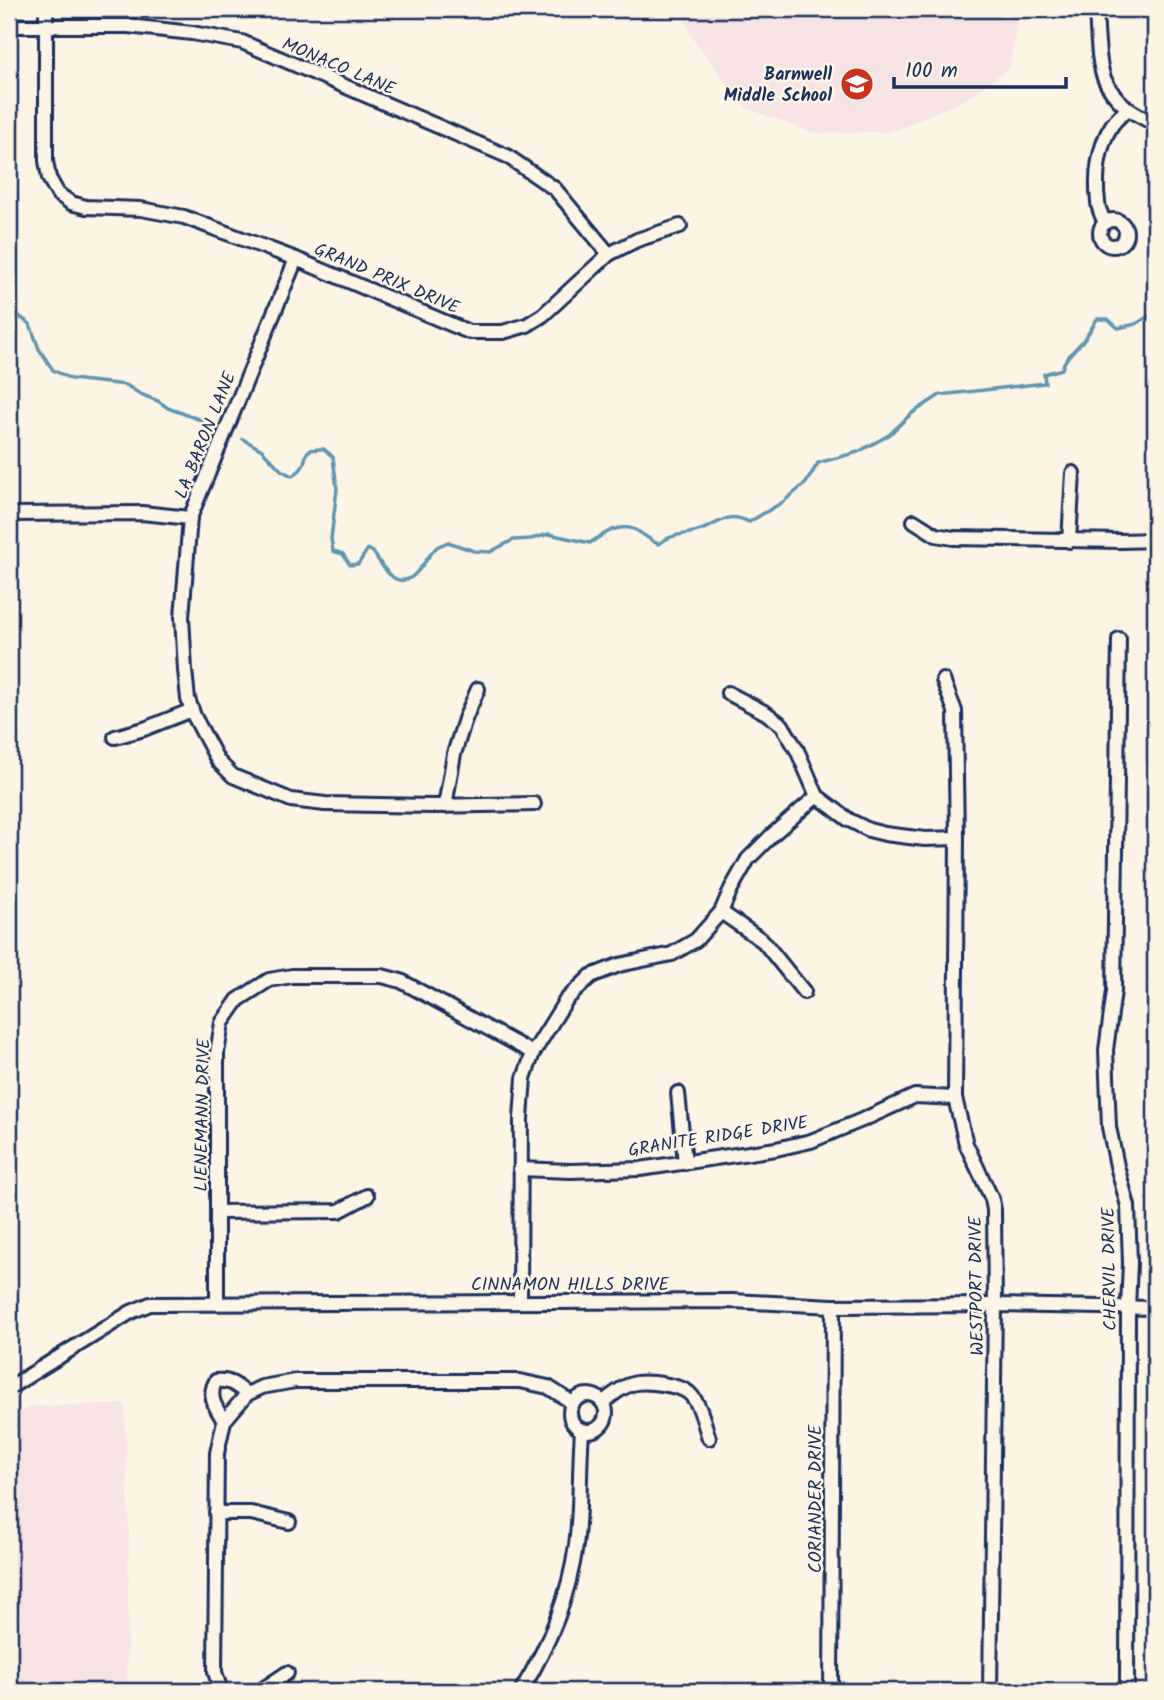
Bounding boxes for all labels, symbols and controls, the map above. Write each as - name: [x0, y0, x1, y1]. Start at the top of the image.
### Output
- street label: MONACO LANE: [277, 30, 400, 105]
- scale bar: [894, 46, 1066, 90]
- text: 100 m: [905, 55, 958, 88]
- place label: Barnwell Middle School: [724, 61, 832, 111]
- school or university icon: Barnwell Middle School: [838, 65, 876, 103]
- street label: GRAND PRIX DRIVE: [309, 236, 464, 323]
- street label: LA BARON LANE: [168, 367, 245, 504]
- street label: LIENEMANN DRIVE: [188, 1038, 219, 1192]
- street label: GRANITE RIDGE DRIVE: [626, 1109, 811, 1166]
- street label: CHERVIL DRIVE: [1095, 1206, 1126, 1331]
- street label: WESTPORT DRIVE: [962, 1215, 993, 1356]
- street label: CINNAMON HILLS DRIVE: [471, 1271, 670, 1300]
- street label: CORIANDER DRIVE: [802, 1424, 831, 1573]

